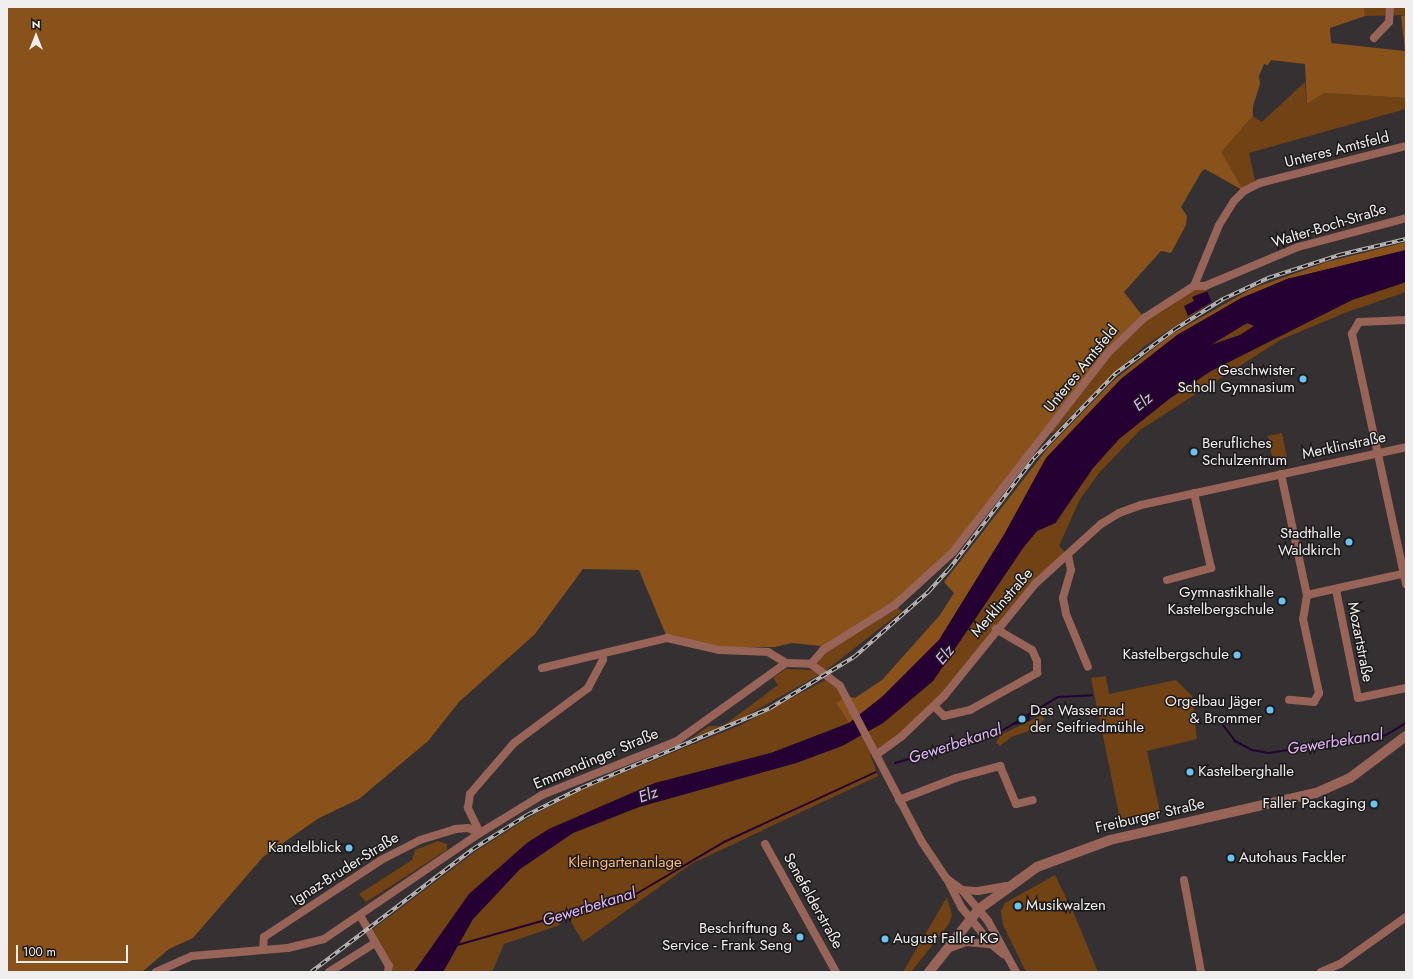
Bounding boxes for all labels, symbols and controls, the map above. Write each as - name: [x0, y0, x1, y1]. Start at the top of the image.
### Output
- north arrow: [16, 16, 56, 56]
- text: N: [32, 16, 40, 32]
- street label: Unteres Amtsfeld: [1283, 128, 1391, 172]
- street label: Walter-Boch-Straße: [1270, 200, 1388, 252]
- street label: Unteres Amtsfeld: [1040, 322, 1122, 416]
- place label: Geschwister Scholl Gymnasium: [1177, 361, 1295, 396]
- marker: Geschwister Scholl Gymnasium: [1298, 374, 1308, 384]
- water label: Elz: [1129, 388, 1157, 416]
- street label: Merklinstraße: [1301, 428, 1387, 464]
- place label: Berufliches Schulzentrum: [1202, 434, 1287, 469]
- marker: Berufliches Schulzentrum: [1189, 447, 1199, 457]
- place label: Stadthalle Waldkirch: [1278, 524, 1341, 559]
- marker: Stadthalle Waldkirch: [1344, 537, 1354, 547]
- street label: Merklinstraße: [967, 565, 1037, 641]
- place label: Gymnastikhalle Kastelbergschule: [1168, 583, 1274, 618]
- marker: Gymnastikhalle Kastelbergschule: [1277, 596, 1287, 606]
- street label: Mozartstraße: [1343, 600, 1377, 684]
- water label: Elz: [931, 641, 959, 669]
- place label: Kastelbergschule: [1123, 646, 1229, 664]
- marker: Kastelbergschule: [1232, 650, 1242, 660]
- place label: Orgelbau Jäger & Brommer: [1165, 692, 1262, 727]
- place label: Das Wasserrad der Seifriedmühle: [1030, 701, 1144, 736]
- marker: Orgelbau Jäger & Brommer: [1265, 705, 1275, 715]
- marker: Das Wasserrad der Seifriedmühle: [1017, 714, 1027, 724]
- water label: Gewerbekanal: [906, 720, 1004, 768]
- street label: Emmendinger Straße: [531, 725, 661, 793]
- water label: Gewerbekanal: [1286, 725, 1384, 759]
- place label: Kastelberghalle: [1198, 763, 1294, 781]
- marker: Kastelberghalle: [1185, 767, 1195, 777]
- water label: Elz: [636, 783, 660, 807]
- street label: Freiburger Straße: [1094, 795, 1206, 837]
- place label: Faller Packaging: [1263, 795, 1366, 813]
- marker: Faller Packaging: [1369, 799, 1379, 809]
- street label: Ignaz-Bruder-Straße: [288, 829, 402, 909]
- place label: Kandelblick: [268, 839, 341, 857]
- marker: Kandelblick: [344, 843, 354, 853]
- place label: Autohaus Fackler: [1239, 849, 1346, 867]
- street label: Senefelderstraße: [779, 850, 847, 952]
- marker: Autohaus Fackler: [1226, 853, 1236, 863]
- park label: Kleingartenanlage: [568, 854, 682, 872]
- water label: Gewerbekanal: [540, 884, 638, 930]
- place label: Musikwalzen: [1026, 897, 1106, 915]
- marker: Musikwalzen: [1013, 901, 1023, 911]
- place label: Beschriftung & Service - Frank Seng: [662, 919, 792, 954]
- place label: August Faller KG: [893, 930, 999, 948]
- marker: Beschriftung & Service - Frank Seng: [795, 932, 805, 942]
- marker: August Faller KG: [880, 934, 890, 944]
- scale bar: [18, 937, 130, 963]
- text: 100 m: [23, 943, 56, 961]

